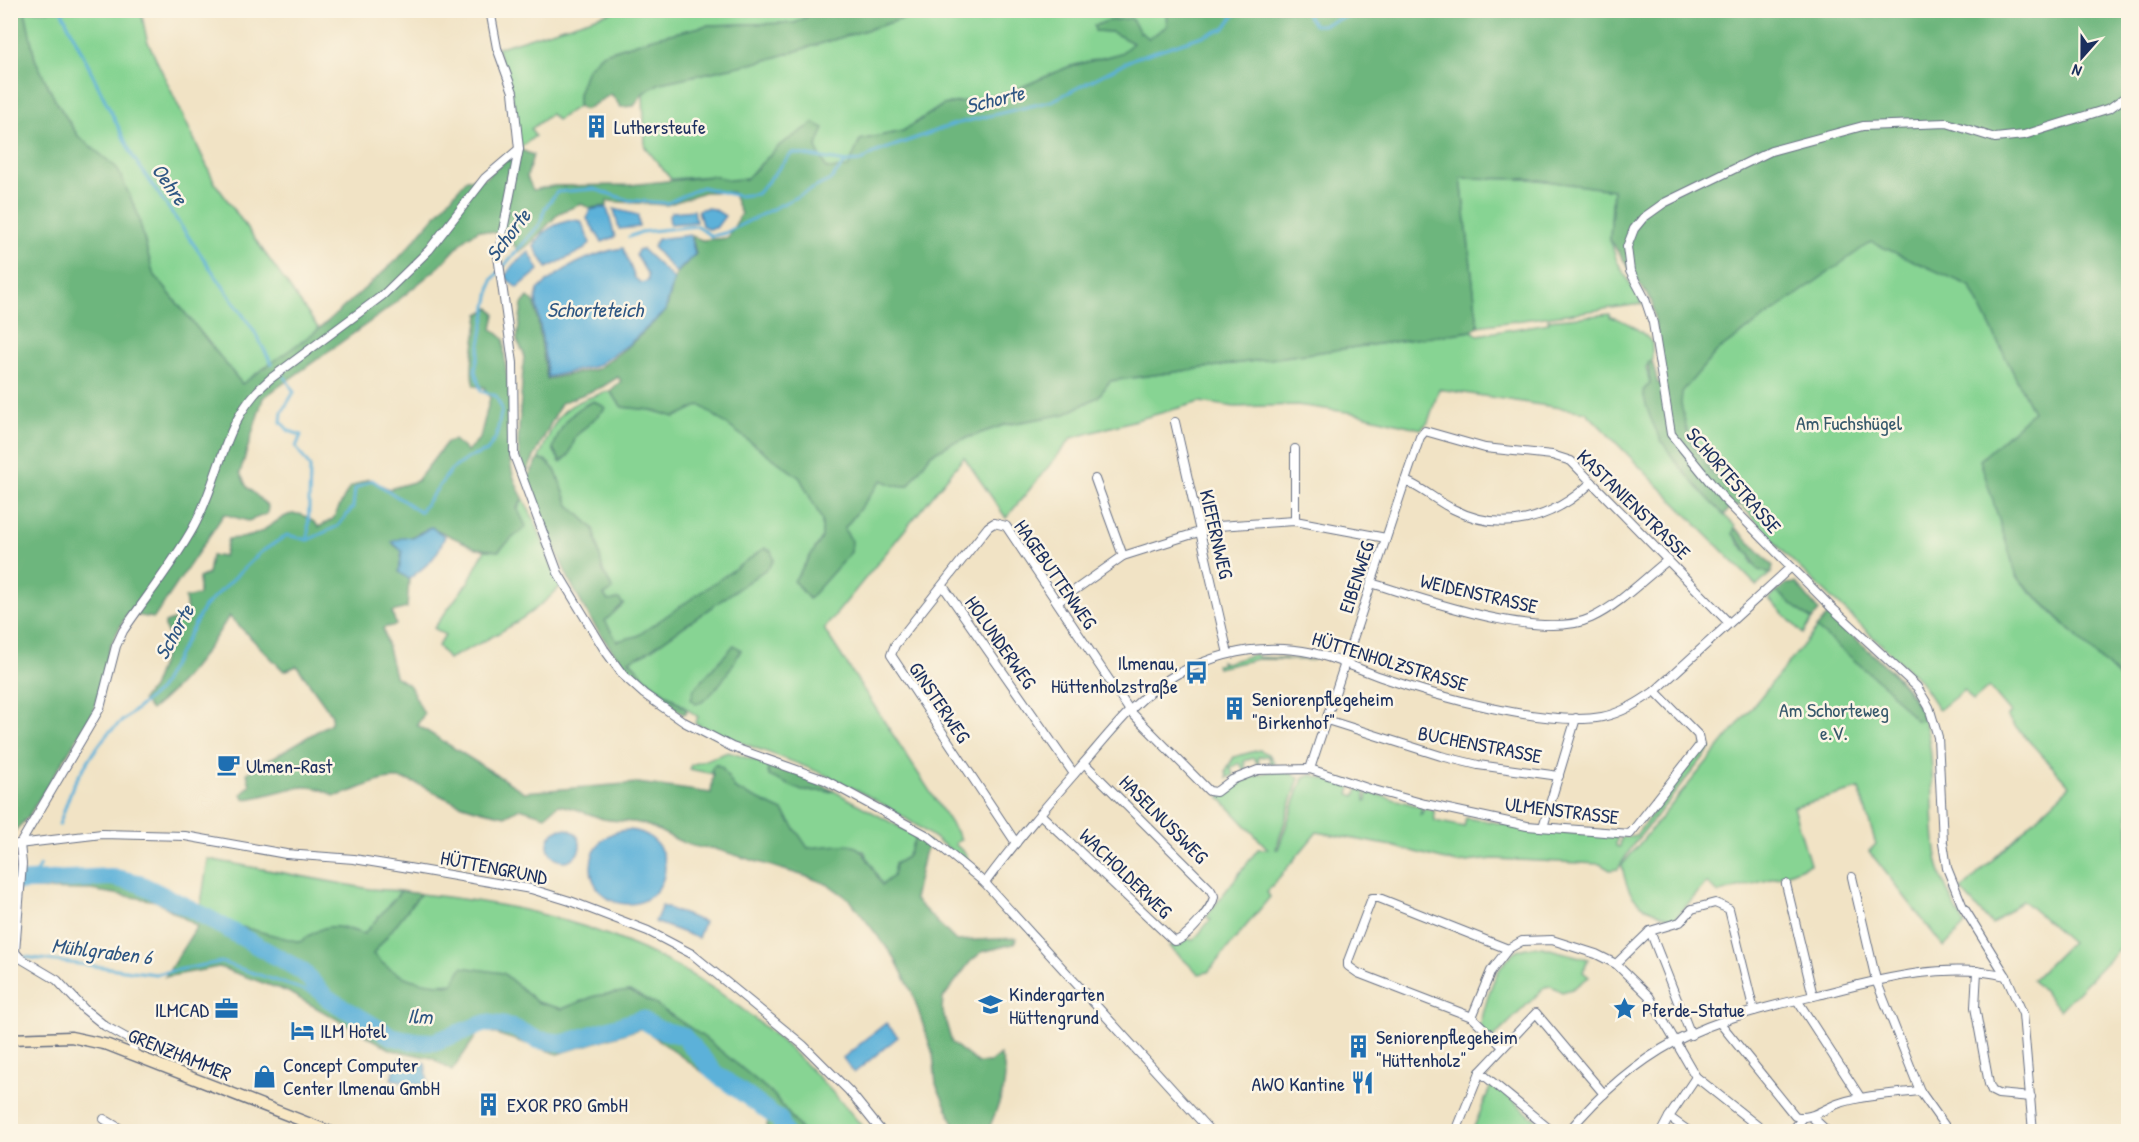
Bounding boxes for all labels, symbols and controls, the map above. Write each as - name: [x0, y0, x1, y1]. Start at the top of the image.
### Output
- north arrow: [2052, 27, 2112, 87]
- text: N: [2068, 59, 2085, 83]
- water label: Schorte: [963, 77, 1029, 120]
- building icon: Luthersteufe: [583, 113, 609, 139]
- place label: Luthersteufe: [614, 113, 706, 140]
- water label: Oehre: [145, 157, 196, 212]
- water label: Schorte: [479, 202, 538, 267]
- water label: Schorteteich: [547, 295, 644, 324]
- park label: Am Fuchshügel: [1796, 409, 1903, 436]
- street label: SCHORTESTRASSE: [1680, 421, 1788, 539]
- street label: KASTANIENSTRASSE: [1571, 443, 1697, 565]
- street label: KIEFERNWEG: [1194, 487, 1240, 582]
- street label: HAGEBUTTENWEG: [1008, 514, 1104, 634]
- street label: EIBENWEG: [1332, 537, 1380, 616]
- street label: WEIDENSTRASSE: [1418, 566, 1540, 620]
- street label: HOLUNDERWEG: [959, 590, 1043, 694]
- water label: Schorte: [147, 598, 202, 665]
- street label: HÜTTENHOLZSTRASSE: [1309, 625, 1471, 698]
- place label: Ilmenau, Hüttenholzstraße: [1051, 649, 1178, 699]
- street label: GINSTERWEG: [903, 656, 977, 748]
- bus stop icon: Ilmenau, Hüttenholzstraße: [1183, 660, 1209, 686]
- place label: Seniorenpflegeheim "Birkenhof": [1252, 685, 1393, 735]
- building icon: Seniorenpflegeheim "Birkenhof": [1221, 696, 1247, 722]
- park label: Am Schorteweg e.V.: [1779, 696, 1889, 746]
- street label: BUCHENSTRASSE: [1416, 719, 1544, 769]
- cafe icon: Ulmen-Rast: [215, 752, 241, 778]
- place label: Ulmen-Rast: [246, 752, 334, 779]
- street label: HASELNUSSWEG: [1114, 769, 1215, 870]
- street label: ULMENSTRASSE: [1504, 790, 1621, 830]
- street label: WACHOLDERWEG: [1074, 822, 1179, 924]
- street label: HÜTTENGRUND: [438, 843, 550, 891]
- water label: Mühlgraben 6: [50, 930, 155, 972]
- place label: Kindergarten Hüttengrund: [1009, 980, 1105, 1030]
- school or university icon: Kindergarten Hüttengrund: [978, 991, 1004, 1017]
- place label: ILMCAD: [155, 996, 209, 1023]
- office icon: ILMCAD: [214, 996, 240, 1022]
- place icon: Pferde-Statue: [1611, 996, 1637, 1022]
- place label: Pferde-Statue: [1642, 996, 1745, 1023]
- water label: Ilm: [407, 1001, 434, 1031]
- hotel icon: ILM Hotel: [289, 1017, 315, 1043]
- place label: ILM Hotel: [320, 1017, 387, 1044]
- street label: GRENZHAMMER: [124, 1021, 236, 1087]
- place label: Seniorenpflegeheim "Hüttenholz": [1376, 1023, 1517, 1073]
- building icon: Seniorenpflegeheim "Hüttenholz": [1345, 1034, 1371, 1060]
- place label: Concept Computer Center Ilmenau GmbH: [283, 1051, 440, 1101]
- shop icon: Concept Computer Center Ilmenau GmbH: [252, 1063, 278, 1089]
- place label: AWO Kantine: [1252, 1070, 1345, 1097]
- restaurant icon: AWO Kantine: [1350, 1070, 1376, 1096]
- building icon: EXOR PRO GmbH: [476, 1091, 502, 1117]
- place label: EXOR PRO GmbH: [507, 1091, 628, 1118]

